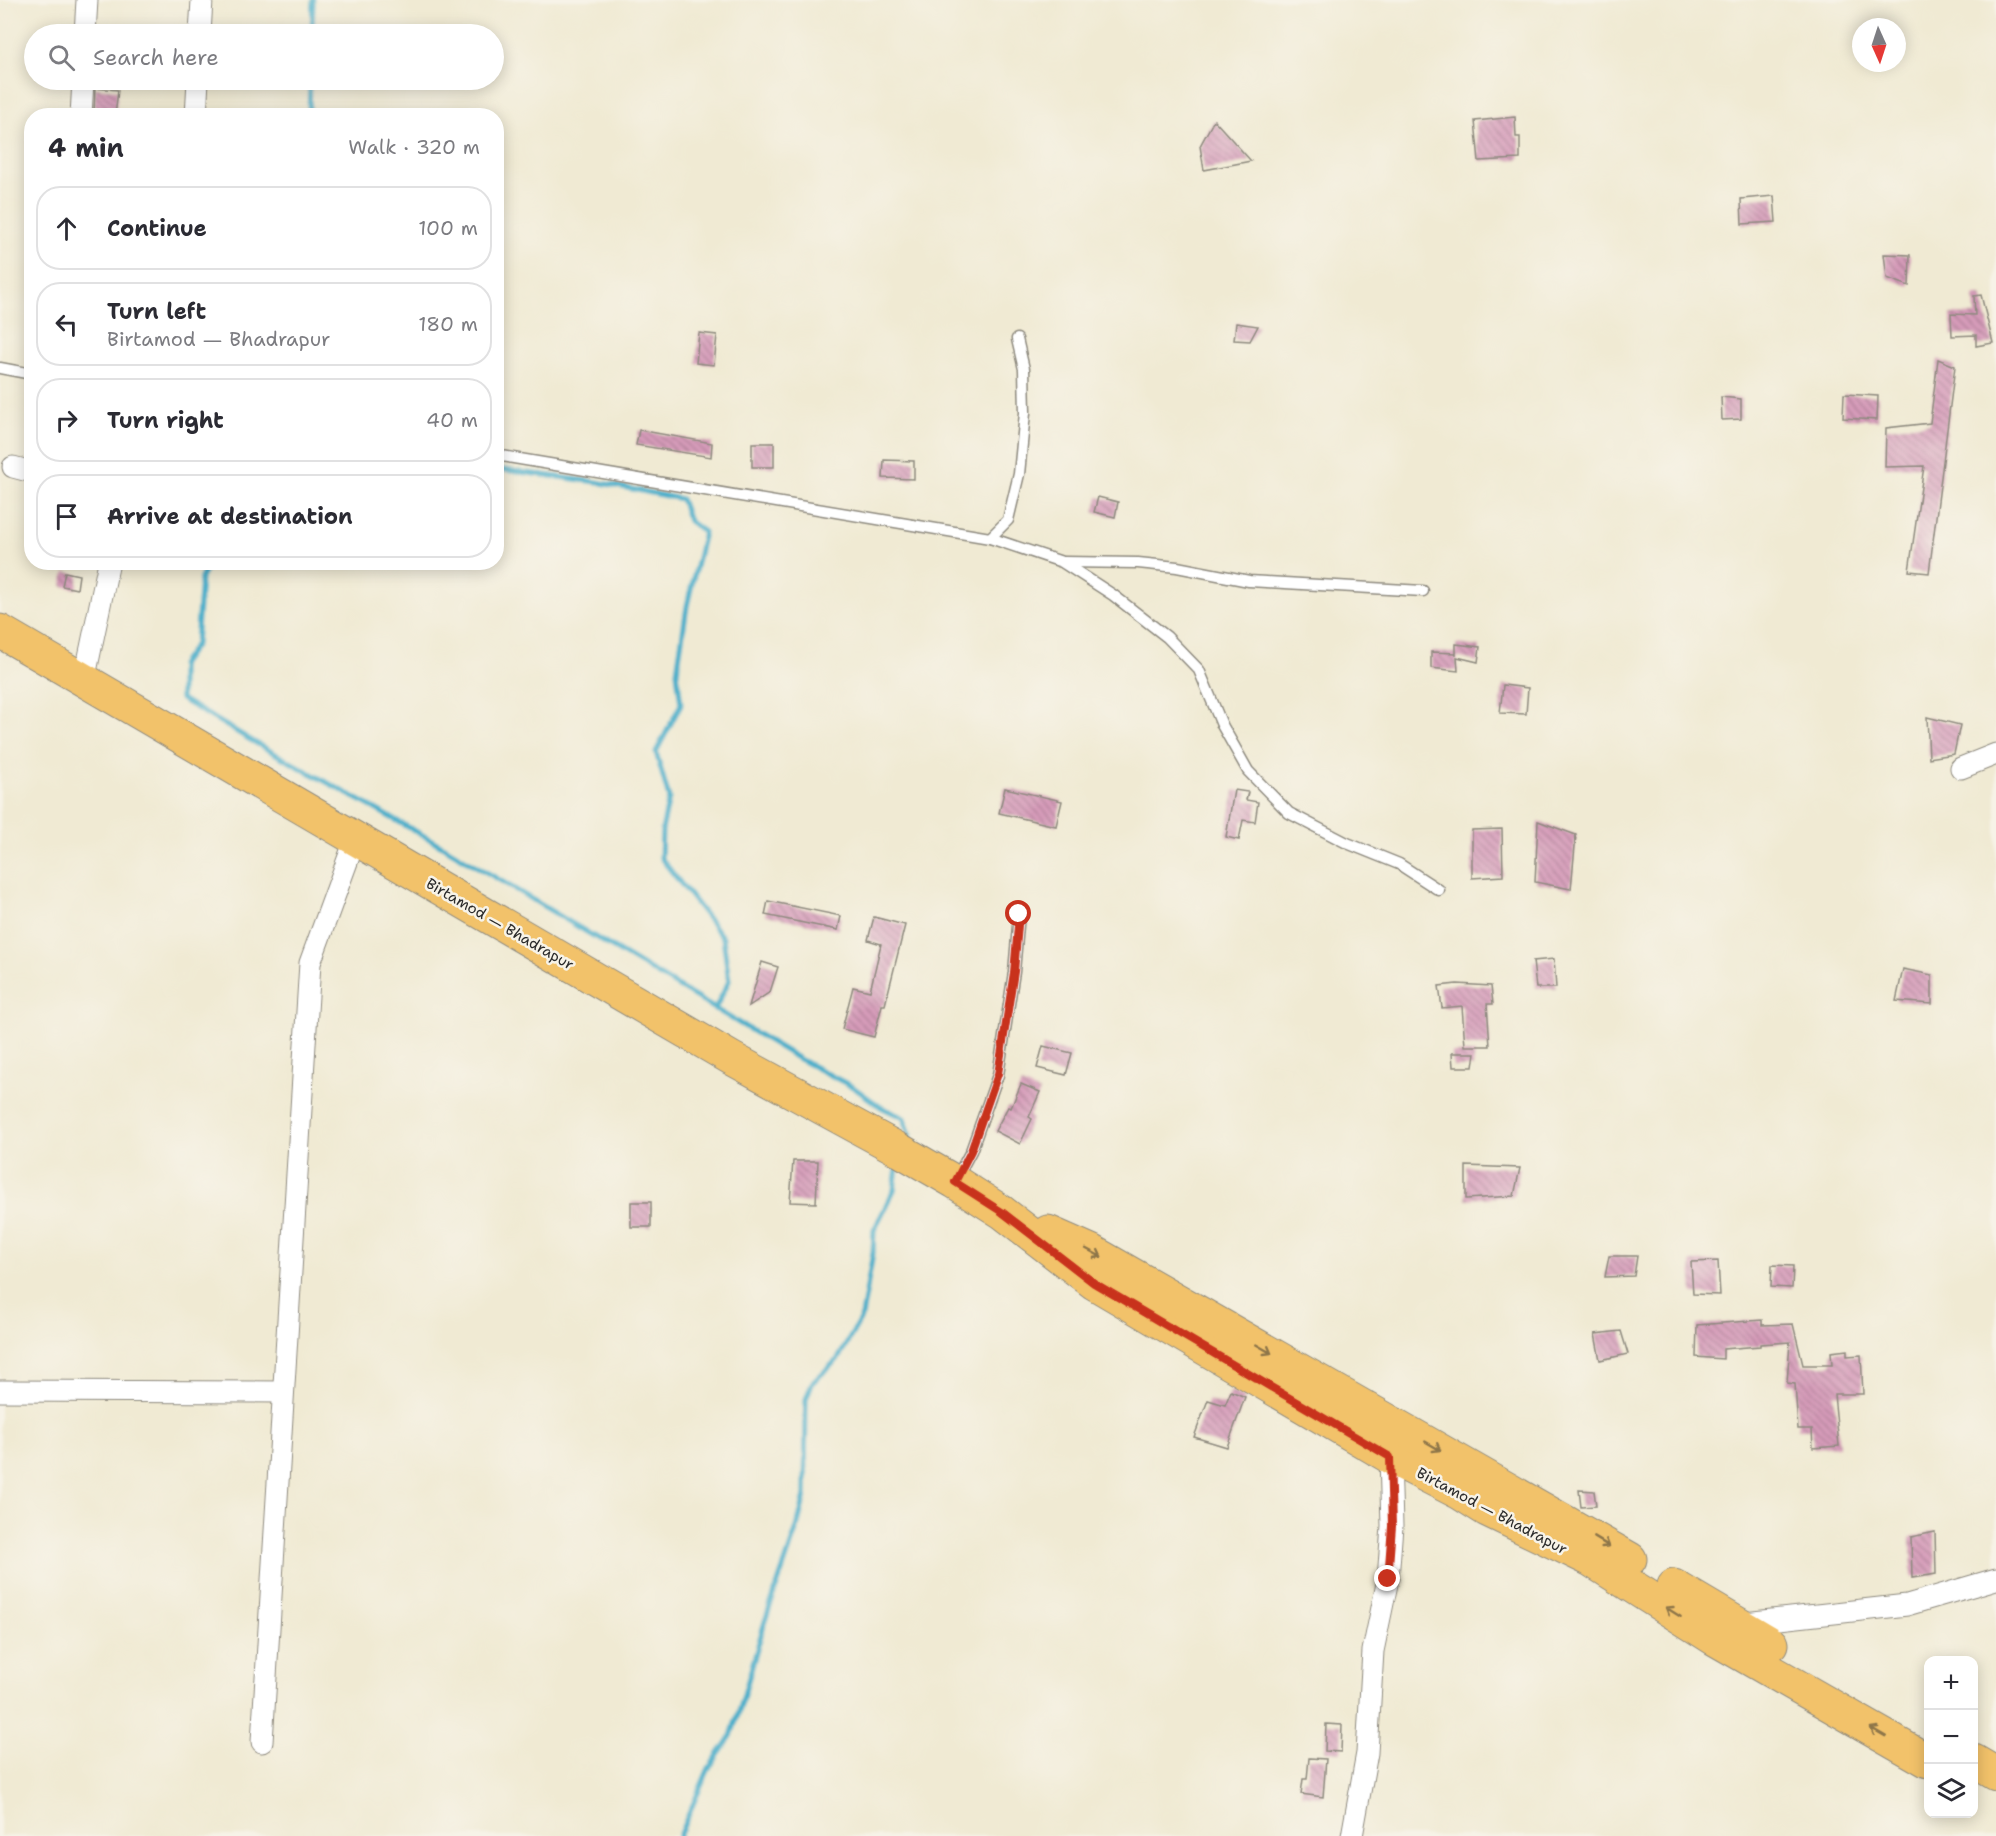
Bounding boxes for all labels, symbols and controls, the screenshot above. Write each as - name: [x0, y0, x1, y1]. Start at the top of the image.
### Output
- north arrow: [1852, 18, 1906, 72]
- search box: [24, 24, 504, 90]
- icon: search: [45, 41, 78, 74]
- text: Search here: [93, 43, 219, 72]
- text: 4 min: [48, 130, 124, 165]
- text: Walk · 320 m: [348, 134, 480, 160]
- icon: ahead: [50, 212, 83, 245]
- text: Continue: [107, 214, 207, 243]
- text: 100 m: [418, 215, 478, 241]
- text: Turn left: [107, 297, 206, 326]
- icon: left: [50, 308, 83, 341]
- text: 180 m: [418, 311, 478, 337]
- text: Birtamod — Bhadrapur: [107, 326, 331, 352]
- icon: right: [50, 404, 83, 437]
- text: Turn right: [107, 406, 224, 435]
- text: 40 m: [426, 407, 478, 433]
- icon: arrive: [50, 500, 83, 533]
- text: Arrive at destination: [107, 502, 353, 531]
- street label: Birtamod — Bhadrapur: [422, 873, 578, 975]
- route start: [1005, 900, 1031, 926]
- one-way arrow: [1085, 1247, 1102, 1259]
- one-way arrow: [1254, 1344, 1272, 1355]
- one-way arrow: [1424, 1440, 1441, 1452]
- street label: Birtamod — Bhadrapur: [1413, 1463, 1571, 1559]
- one-way arrow: [1593, 1536, 1610, 1548]
- route end: [1374, 1565, 1400, 1591]
- one-way arrow: [1665, 1606, 1682, 1618]
- map controls: [1924, 1656, 1978, 1818]
- button: +: [1924, 1656, 1978, 1710]
- button: −: [1924, 1710, 1978, 1764]
- one-way arrow: [1870, 1725, 1887, 1737]
- button: layers: [1924, 1764, 1978, 1818]

